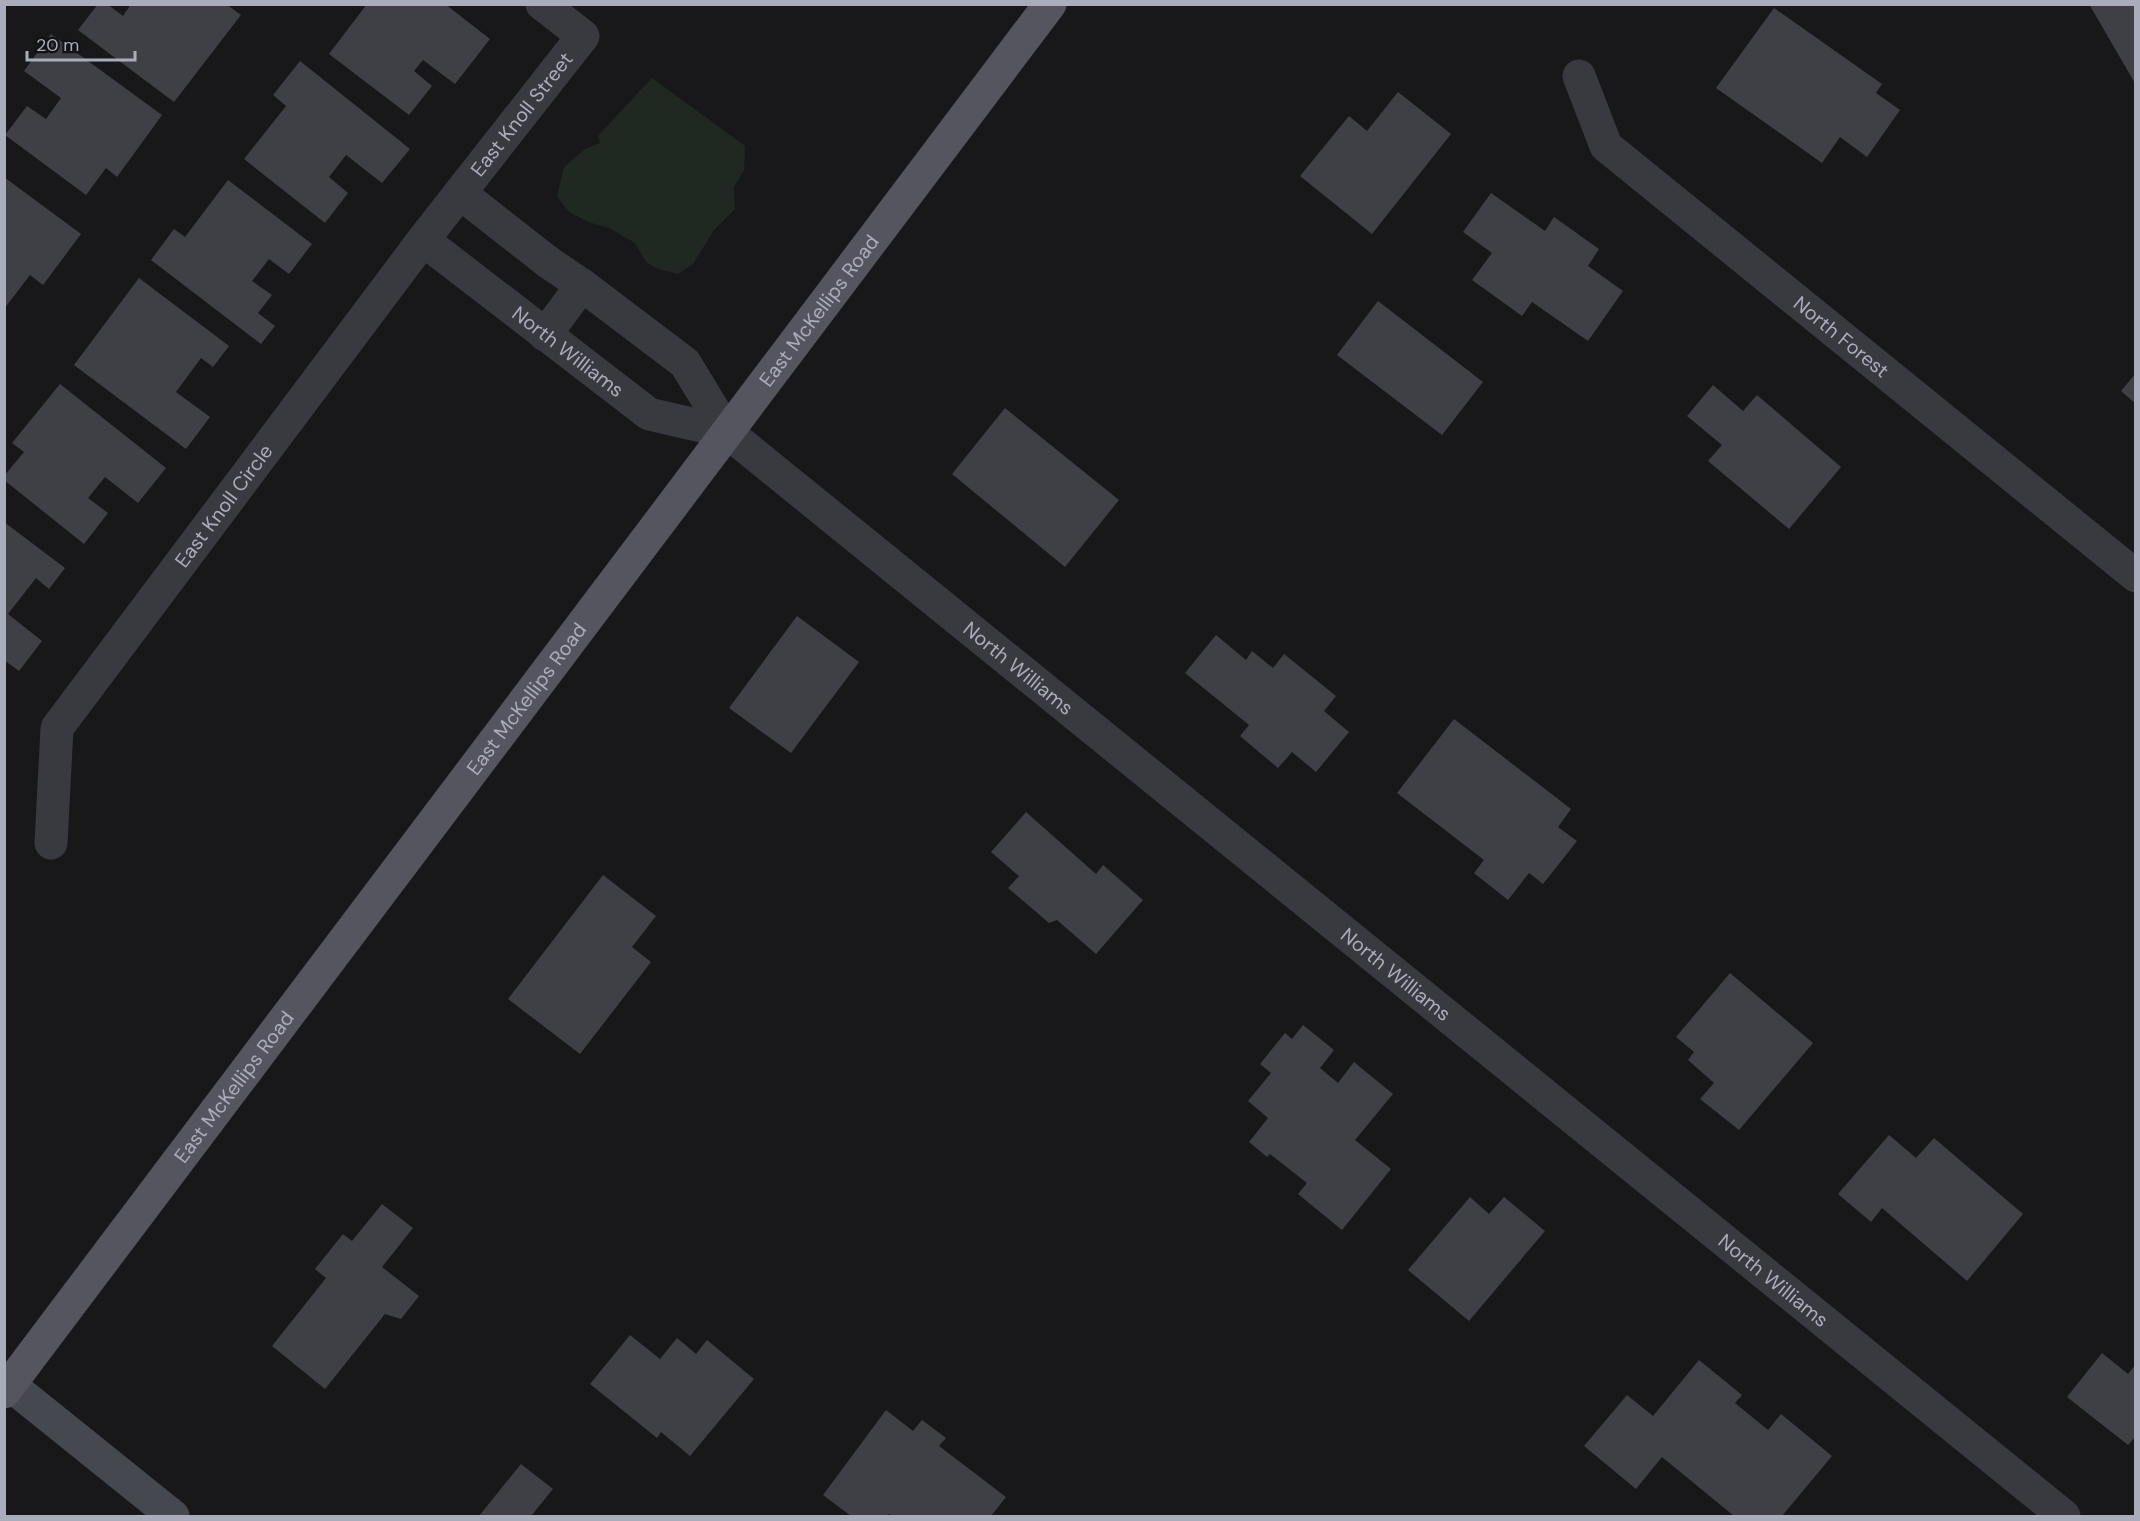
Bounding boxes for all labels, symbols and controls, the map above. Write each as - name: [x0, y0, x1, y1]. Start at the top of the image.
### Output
- scale bar: [27, 24, 135, 62]
- text: 20 m: [36, 33, 79, 57]
- street label: East Knoll Street: [465, 47, 579, 182]
- street label: East McKellips Road: [753, 229, 885, 392]
- street label: North Forest: [1788, 290, 1895, 384]
- street label: North Williams: [507, 300, 629, 403]
- street label: East Knoll Circle: [169, 439, 278, 573]
- street label: North Williams: [958, 616, 1079, 721]
- street label: East McKellips Road: [461, 618, 592, 780]
- street label: North Williams: [1335, 922, 1456, 1027]
- street label: East McKellips Road: [168, 1006, 300, 1168]
- street label: North Williams: [1713, 1228, 1834, 1333]

